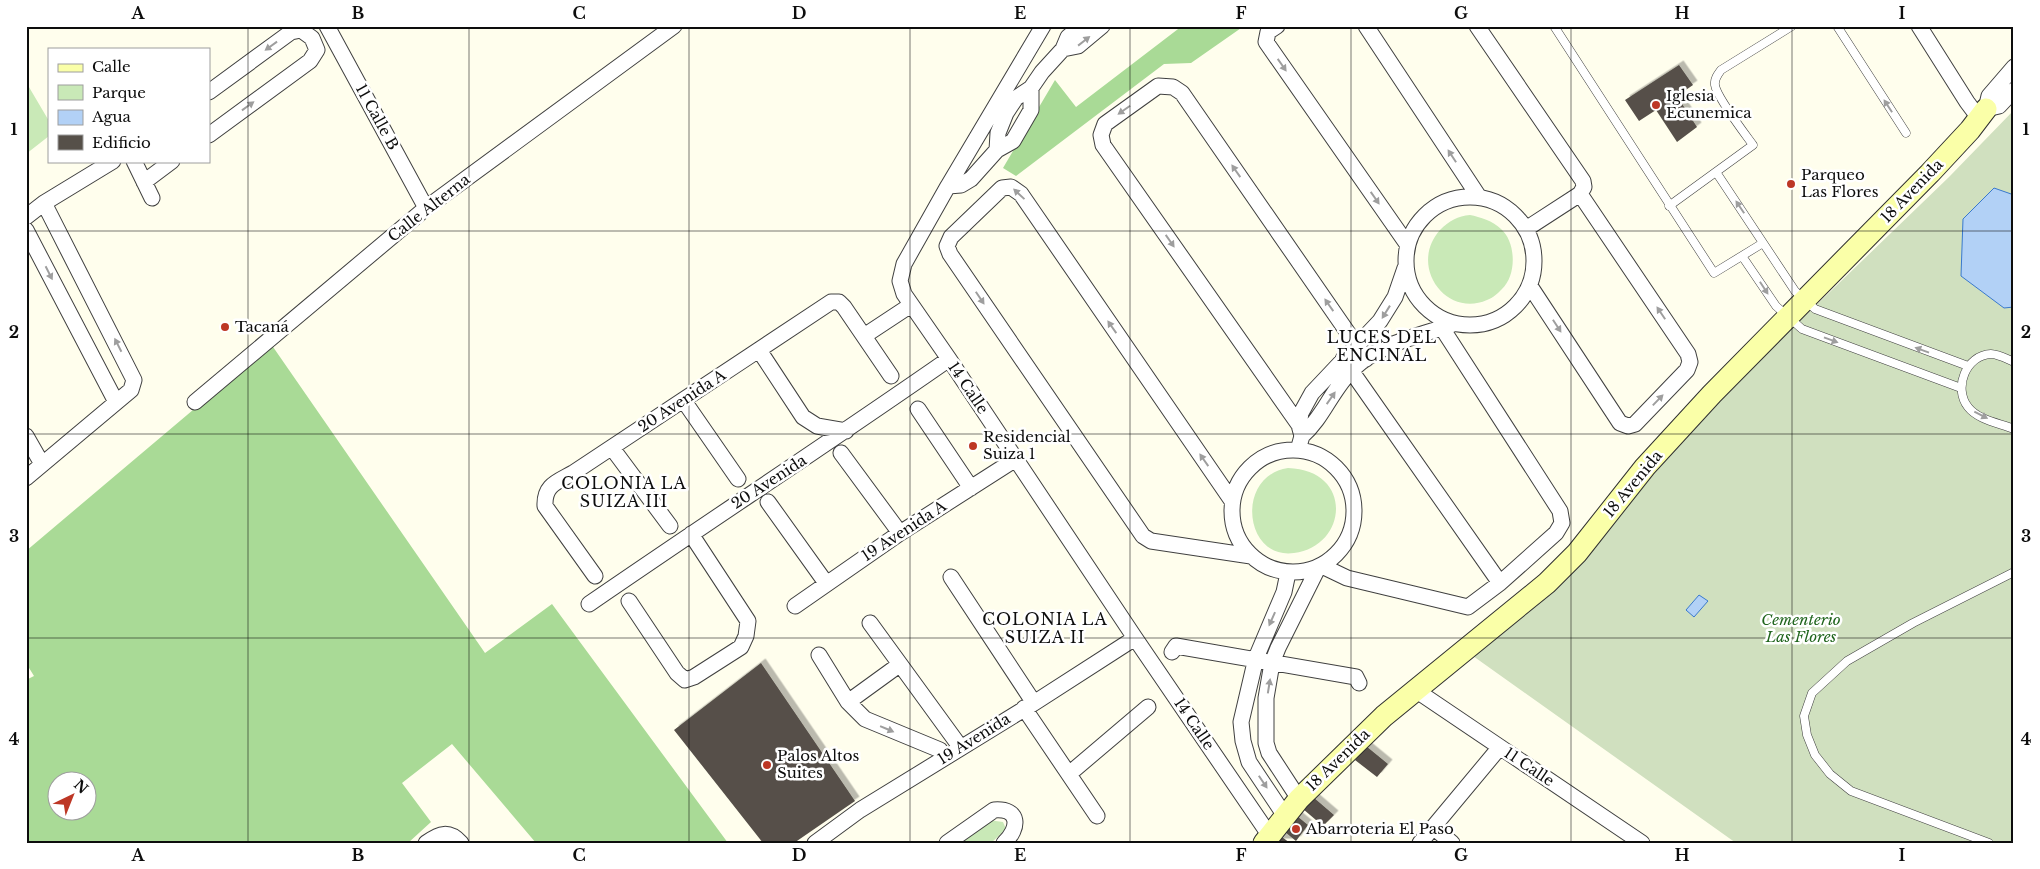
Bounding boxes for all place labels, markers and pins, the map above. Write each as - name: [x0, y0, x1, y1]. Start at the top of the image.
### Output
- place label: Iglesia Ecunemica: [1666, 86, 1752, 122]
- marker: Iglesia Ecunemica: [1650, 99, 1662, 111]
- place label: Parqueo Las Flores: [1801, 165, 1879, 201]
- marker: Parqueo Las Flores: [1785, 178, 1797, 190]
- place label: Tacaná: [235, 317, 289, 336]
- marker: Tacaná: [219, 321, 231, 333]
- place label: Residencial Suiza 1: [983, 427, 1071, 463]
- marker: Residencial Suiza 1: [967, 440, 979, 452]
- place label: Palos Altos Suites: [777, 746, 860, 782]
- marker: Palos Altos Suites: [761, 759, 773, 771]
- place label: Abarroteria El Paso: [1305, 819, 1454, 838]
- marker: Abarroteria El Paso: [1290, 823, 1302, 835]

